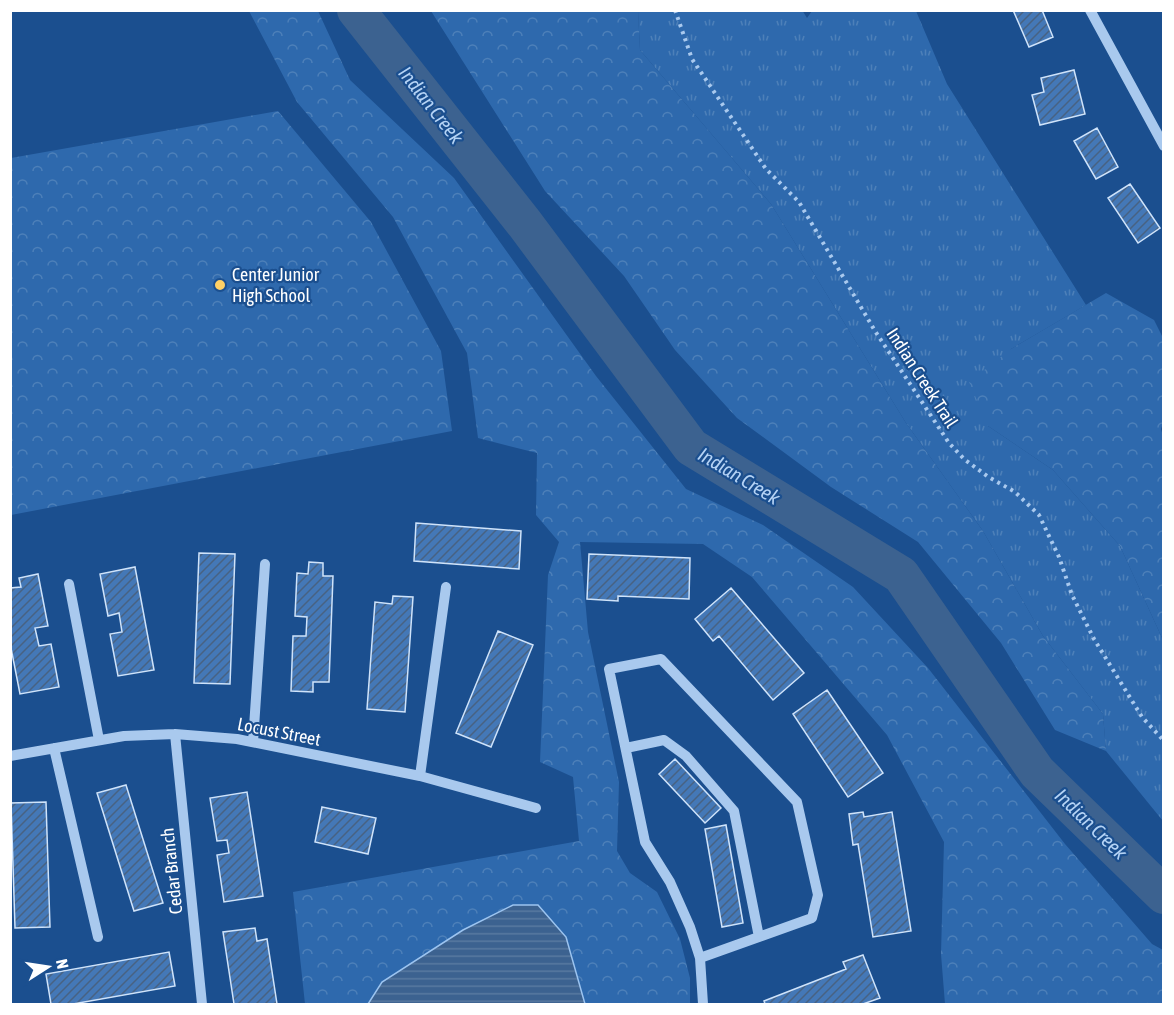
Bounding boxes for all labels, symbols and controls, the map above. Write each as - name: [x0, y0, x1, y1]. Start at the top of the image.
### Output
- water label: Indian Creek: [394, 62, 469, 148]
- place label: Center Junior High School: [232, 264, 320, 306]
- marker: Center Junior High School: [213, 278, 227, 292]
- street label: Indian Creek Trail: [882, 324, 963, 432]
- water label: Indian Creek: [694, 442, 785, 509]
- street label: Locust Street: [236, 713, 322, 750]
- water label: Indian Creek: [1050, 784, 1132, 864]
- street label: Cedar Branch: [157, 827, 186, 915]
- north arrow: [18, 937, 78, 997]
- text: N: [53, 957, 72, 970]

